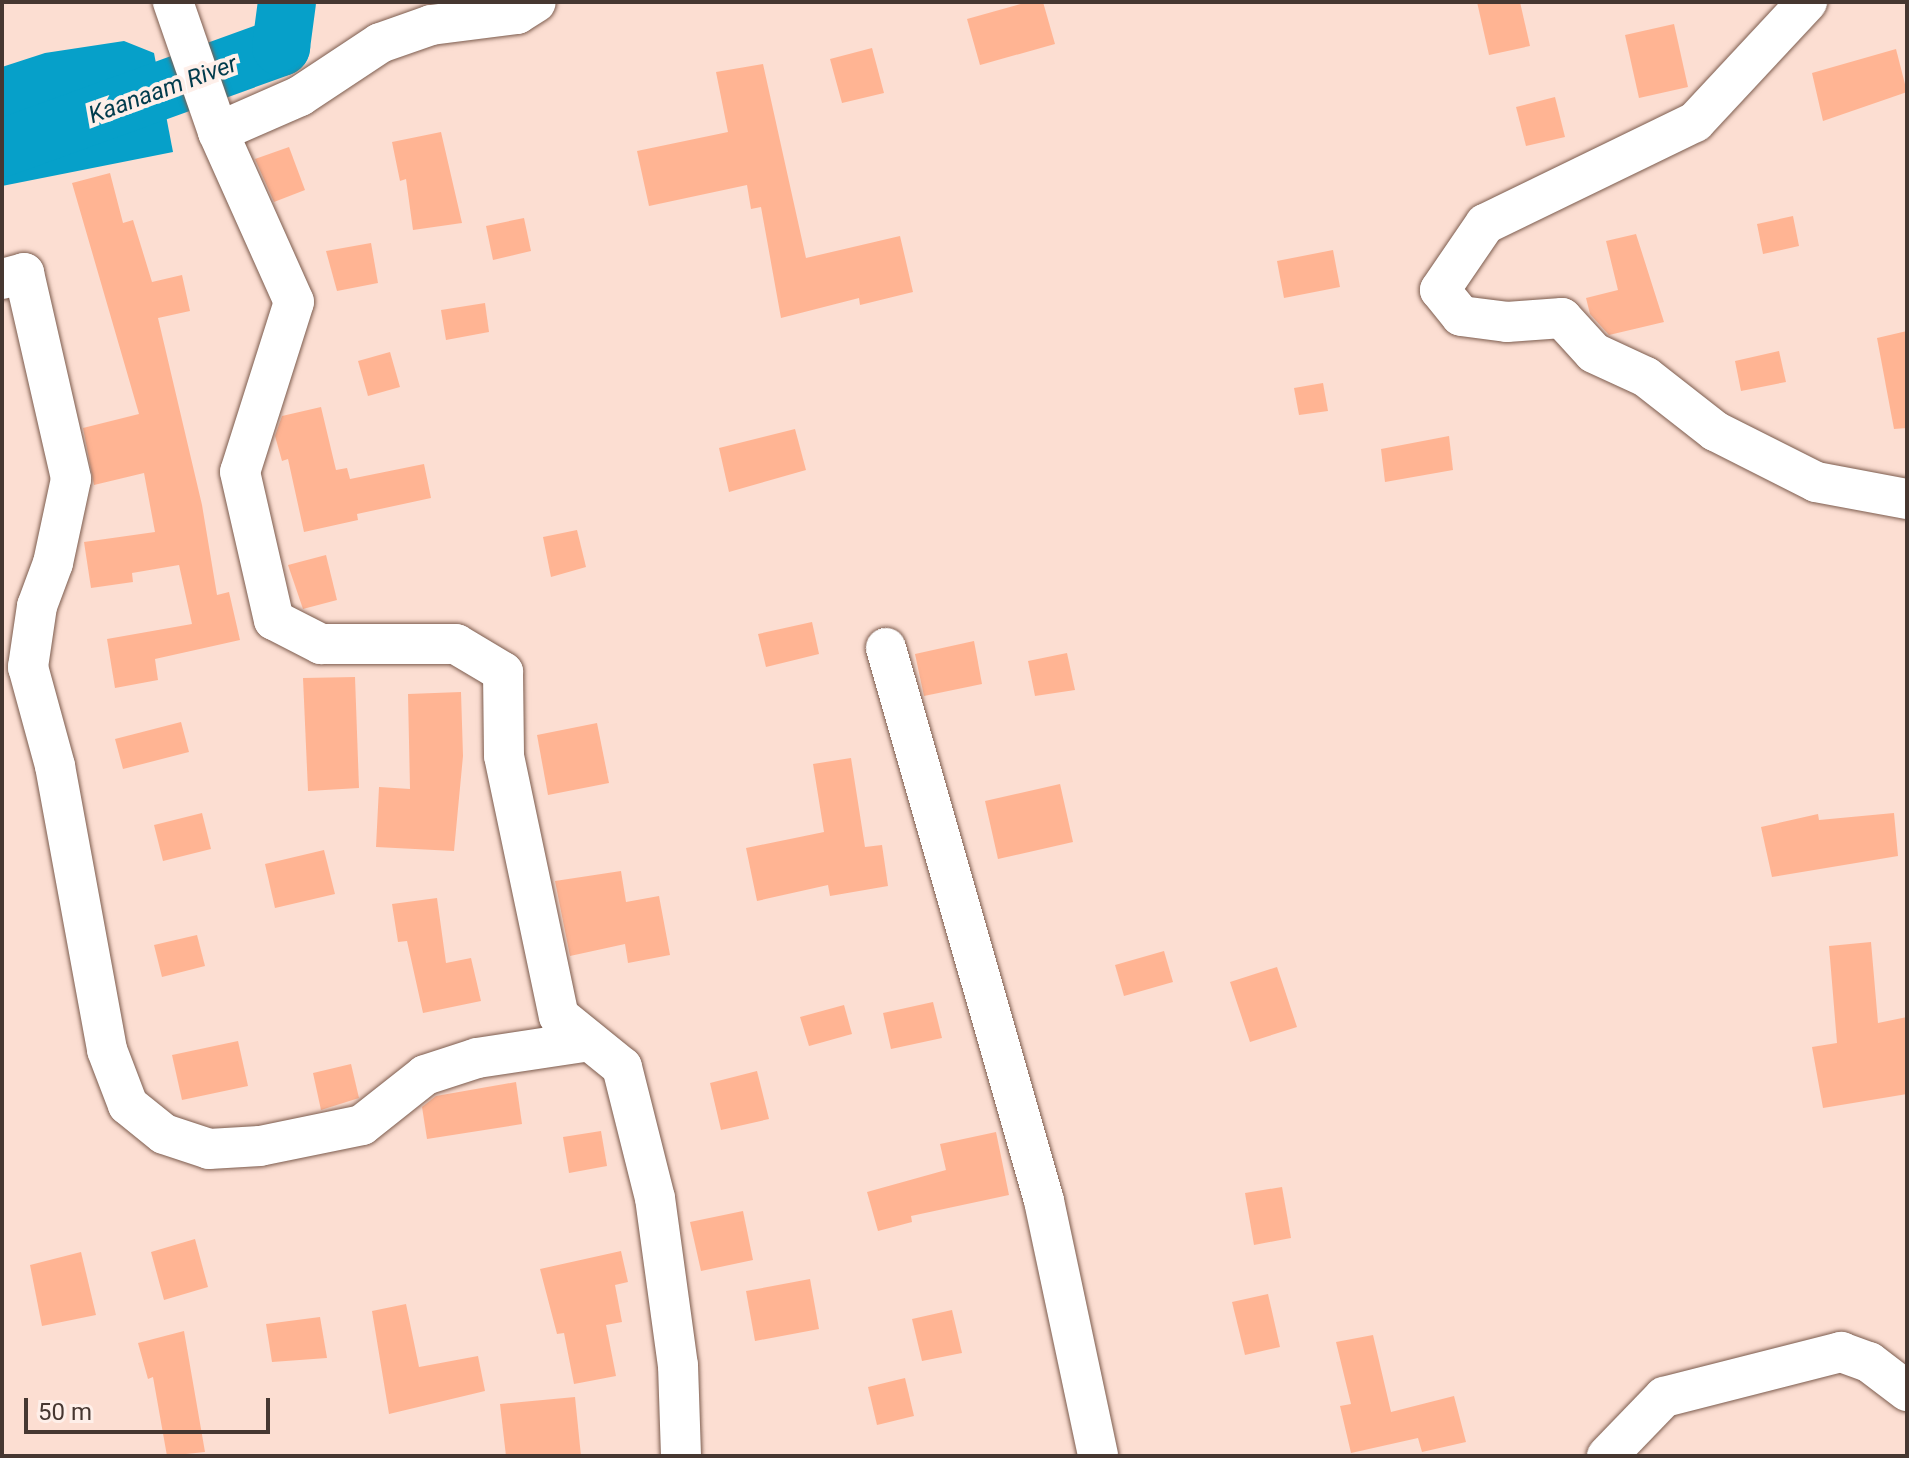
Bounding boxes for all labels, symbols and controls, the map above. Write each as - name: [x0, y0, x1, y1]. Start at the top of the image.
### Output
- water label: Kaanaam River: [85, 50, 241, 130]
- scale bar: [28, 1382, 274, 1432]
- text: 50 m: [38, 1398, 92, 1426]

